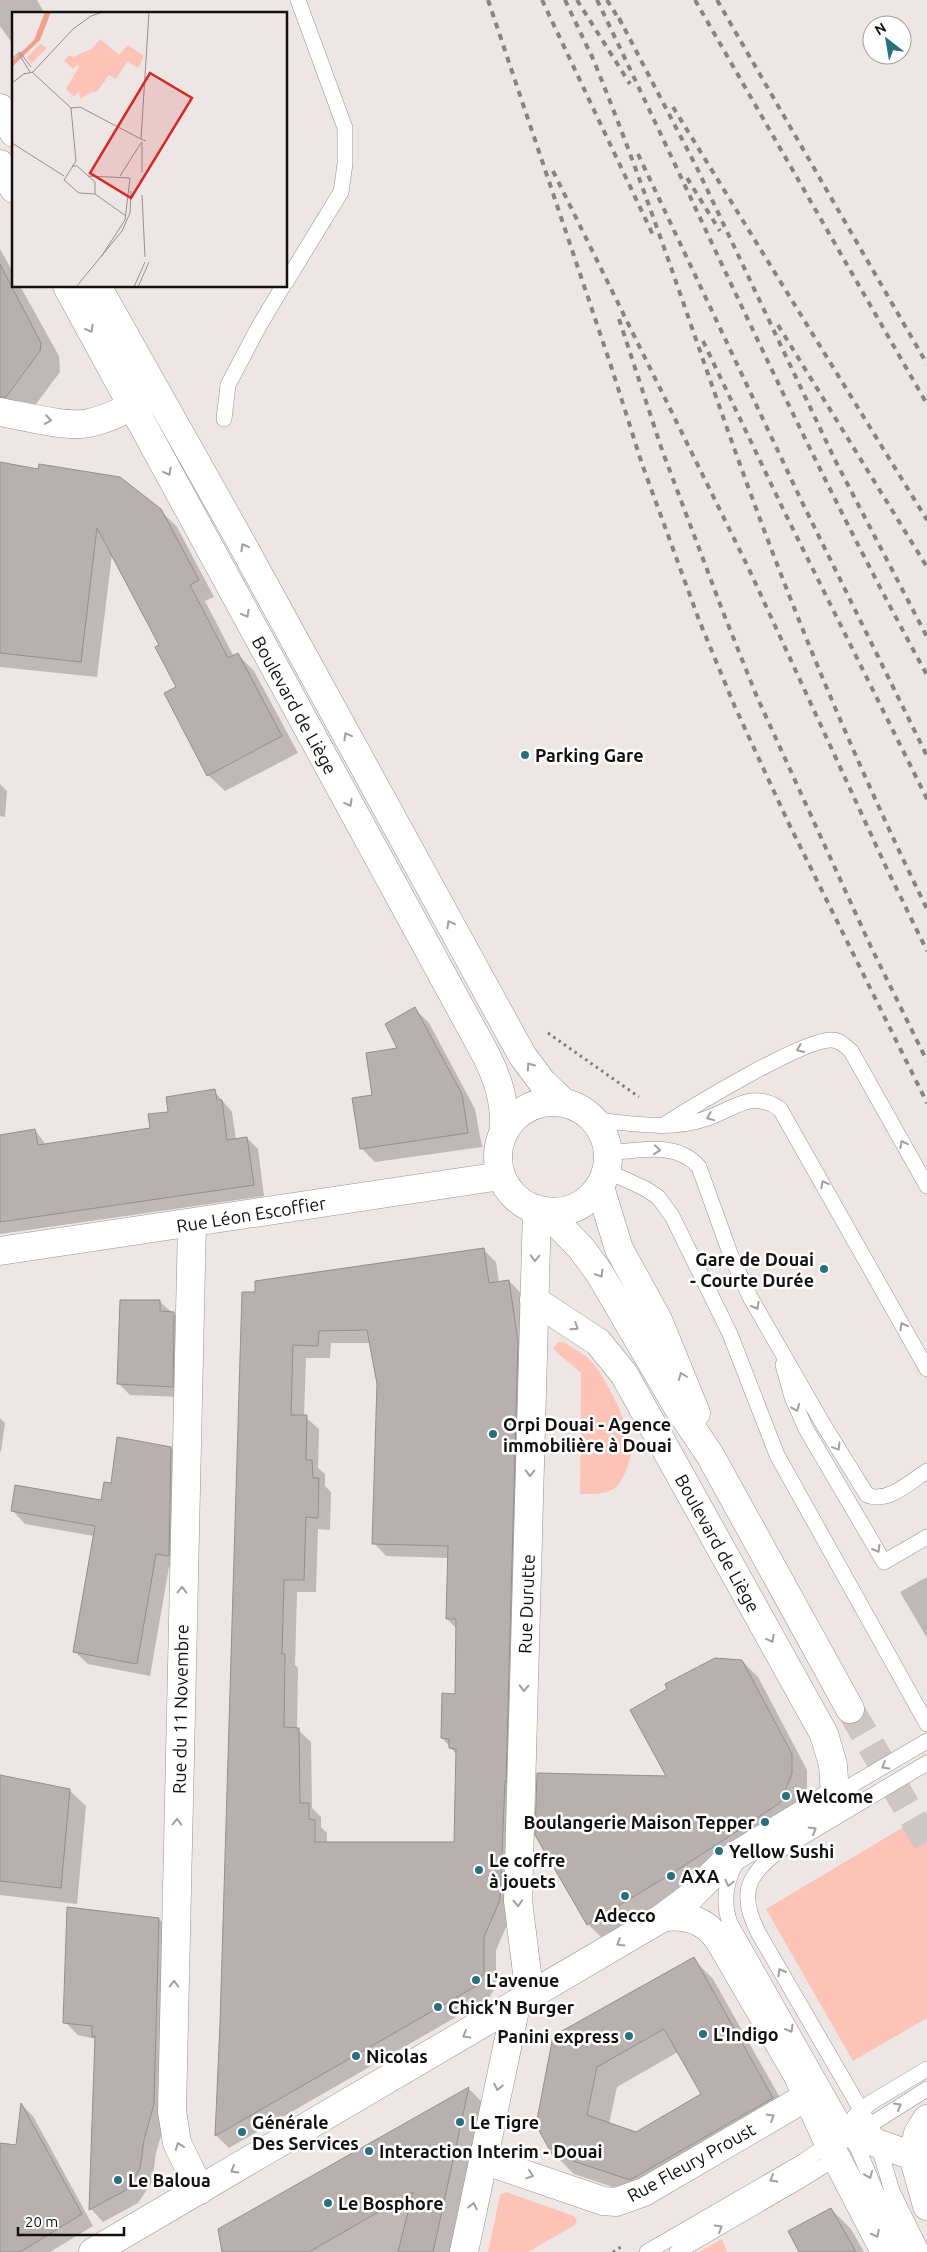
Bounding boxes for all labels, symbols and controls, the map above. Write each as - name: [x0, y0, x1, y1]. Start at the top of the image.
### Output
- inset map: [12, 12, 288, 288]
- north arrow: [862, 15, 912, 65]
- text: N: [872, 19, 889, 38]
- one-way arrow: [84, 324, 94, 333]
- one-way arrow: [44, 414, 52, 424]
- one-way arrow: [162, 466, 172, 475]
- one-way arrow: [240, 543, 250, 552]
- one-way arrow: [240, 609, 250, 618]
- street label: Boulevard de Liège: [249, 632, 341, 778]
- one-way arrow: [343, 732, 353, 741]
- place label: Parking Gare: [535, 745, 644, 765]
- marker: Parking Gare: [519, 749, 531, 761]
- one-way arrow: [342, 798, 352, 807]
- one-way arrow: [446, 921, 456, 930]
- one-way arrow: [796, 1043, 805, 1054]
- one-way arrow: [527, 1062, 536, 1072]
- one-way arrow: [706, 1111, 715, 1121]
- one-way arrow: [899, 1140, 909, 1149]
- one-way arrow: [653, 1144, 661, 1155]
- one-way arrow: [820, 1181, 830, 1190]
- street label: Rue Léon Escoffier: [175, 1192, 327, 1236]
- place label: Gare de Douai - Courte Durée: [690, 1249, 814, 1290]
- one-way arrow: [530, 1254, 541, 1262]
- marker: Gare de Douai - Courte Durée: [818, 1263, 830, 1275]
- one-way arrow: [593, 1269, 603, 1278]
- one-way arrow: [749, 1301, 759, 1310]
- one-way arrow: [569, 1321, 579, 1330]
- one-way arrow: [899, 1322, 909, 1331]
- one-way arrow: [677, 1372, 688, 1381]
- one-way arrow: [790, 1403, 801, 1412]
- place label: Orpi Douai - Agence immobilière à Douai: [503, 1414, 672, 1455]
- marker: Orpi Douai - Agence immobilière à Douai: [487, 1428, 499, 1440]
- one-way arrow: [830, 1441, 840, 1450]
- one-way arrow: [525, 1470, 535, 1477]
- street label: Boulevard de Liège: [672, 1470, 764, 1616]
- one-way arrow: [870, 1543, 880, 1552]
- street label: Rue Durutte: [514, 1554, 538, 1654]
- one-way arrow: [177, 1585, 188, 1593]
- street label: Rue du 11 Novembre: [169, 1624, 191, 1794]
- one-way arrow: [765, 1634, 775, 1643]
- one-way arrow: [519, 1684, 529, 1692]
- one-way arrow: [881, 1759, 890, 1769]
- place label: Welcome: [796, 1786, 873, 1806]
- marker: Welcome: [780, 1790, 792, 1802]
- place label: Boulangerie Maison Tepper: [524, 1812, 756, 1832]
- marker: Boulangerie Maison Tepper: [759, 1816, 771, 1828]
- one-way arrow: [172, 1818, 182, 1826]
- one-way arrow: [808, 1826, 817, 1836]
- place label: Yellow Sushi: [729, 1841, 834, 1861]
- marker: Yellow Sushi: [713, 1845, 725, 1857]
- place label: Le coffre à jouets: [489, 1850, 565, 1891]
- marker: Le coffre à jouets: [473, 1864, 485, 1876]
- place label: AXA: [681, 1866, 720, 1886]
- marker: AXA: [665, 1870, 677, 1882]
- one-way arrow: [724, 1879, 735, 1888]
- marker: Adecco: [619, 1890, 631, 1902]
- one-way arrow: [513, 1899, 524, 1907]
- place label: Adecco: [594, 1905, 656, 1925]
- one-way arrow: [617, 1937, 626, 1947]
- one-way arrow: [778, 1969, 788, 1978]
- place label: L'avenue: [486, 1970, 559, 1990]
- marker: L'avenue: [470, 1974, 482, 1986]
- one-way arrow: [169, 1980, 179, 1988]
- place label: Chick'N Burger: [448, 1997, 575, 2017]
- marker: Chick'N Burger: [432, 2001, 444, 2013]
- one-way arrow: [784, 2023, 794, 2032]
- place label: L'Indigo: [713, 2024, 779, 2044]
- place label: Panini express: [497, 2026, 619, 2046]
- one-way arrow: [462, 2028, 471, 2038]
- marker: L'Indigo: [697, 2028, 709, 2040]
- marker: Panini express: [623, 2030, 635, 2042]
- place label: Nicolas: [366, 2046, 428, 2066]
- marker: Nicolas: [350, 2050, 362, 2062]
- one-way arrow: [493, 2083, 504, 2092]
- one-way arrow: [892, 2103, 901, 2113]
- place label: Générale Des Services: [252, 2112, 359, 2153]
- place label: Le Tigre: [470, 2112, 539, 2132]
- one-way arrow: [766, 2114, 775, 2124]
- marker: Le Tigre: [454, 2116, 466, 2128]
- street label: Rue Fleury Proust: [624, 2119, 758, 2205]
- marker: Générale Des Services: [236, 2126, 248, 2138]
- place label: Interaction Interim - Douai: [379, 2141, 602, 2161]
- one-way arrow: [175, 2142, 185, 2151]
- marker: Interaction Interim - Douai: [363, 2145, 375, 2157]
- one-way arrow: [231, 2163, 240, 2173]
- place label: Le Baloua: [128, 2170, 211, 2190]
- one-way arrow: [525, 2170, 533, 2180]
- one-way arrow: [863, 2170, 873, 2179]
- one-way arrow: [769, 2173, 778, 2183]
- marker: Le Baloua: [112, 2174, 124, 2186]
- place label: Le Bosphore: [338, 2193, 444, 2213]
- marker: Le Bosphore: [322, 2197, 334, 2209]
- one-way arrow: [468, 2201, 478, 2210]
- scale bar: [18, 2204, 124, 2236]
- text: 20 m: [25, 2213, 58, 2230]
- one-way arrow: [713, 2224, 722, 2234]
- one-way arrow: [870, 2229, 880, 2238]

